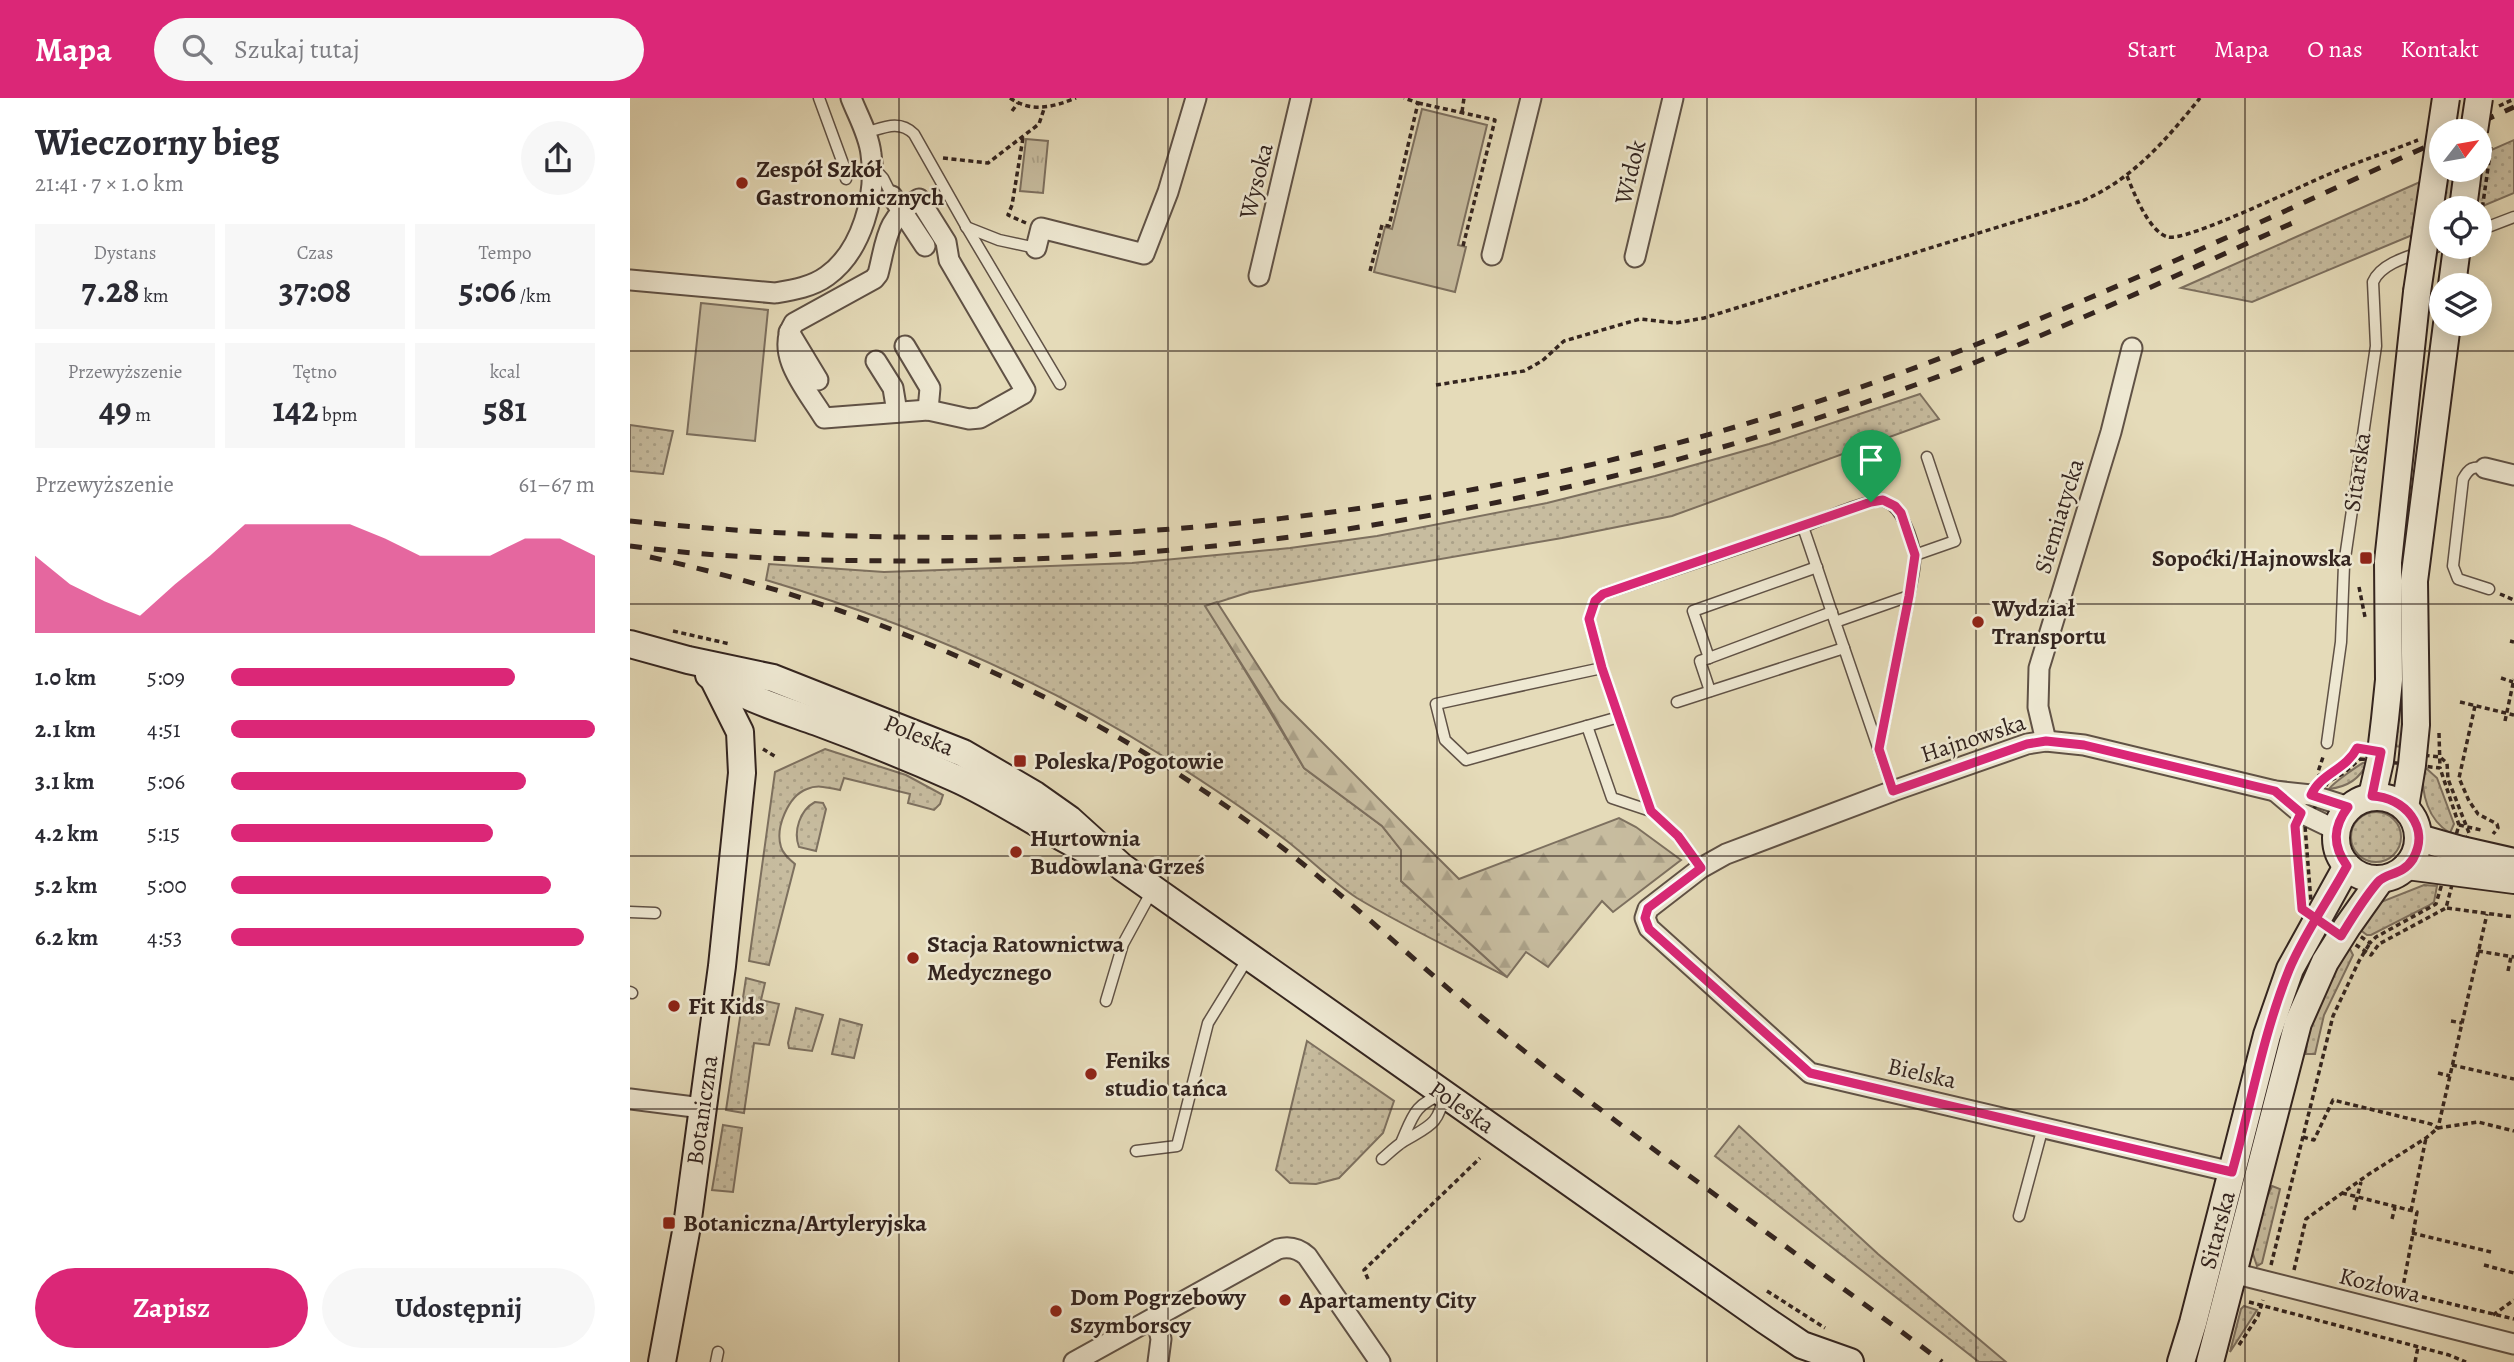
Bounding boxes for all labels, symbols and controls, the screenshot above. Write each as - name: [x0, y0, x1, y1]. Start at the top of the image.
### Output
- search box: [154, 18, 644, 81]
- text: Mapa: [35, 27, 112, 72]
- icon: search: [178, 30, 216, 68]
- text: Szukaj tutaj: [234, 32, 360, 67]
- text: Start: [2127, 33, 2176, 65]
- text: Mapa: [2214, 33, 2269, 65]
- text: O nas: [2307, 33, 2363, 65]
- text: Kontakt: [2401, 33, 2479, 65]
- text: Wieczorny bieg: [35, 116, 280, 168]
- north arrow: [2429, 119, 2492, 182]
- map controls: [2429, 119, 2492, 336]
- button: share: [521, 121, 595, 195]
- street label: Widok: [1606, 137, 1653, 208]
- street label: Wysoka: [1231, 139, 1281, 223]
- place label: Zespół Szkół Gastronomicznych: [756, 153, 944, 213]
- text: 21:41 · 7 × 1.0 km: [35, 168, 184, 199]
- marker: Zespół Szkół Gastronomicznych: [734, 175, 750, 191]
- button: locate: [2429, 196, 2492, 259]
- text: Dystans: [94, 240, 156, 266]
- text: Czas: [297, 240, 333, 266]
- text: Tempo: [478, 240, 532, 266]
- text: 7.28: [81, 266, 140, 314]
- text: 37:08: [279, 266, 351, 314]
- text: 5:06: [459, 266, 516, 314]
- button: layers: [2429, 273, 2492, 336]
- text: km: [140, 283, 169, 309]
- text: /km: [516, 283, 551, 309]
- text: Przewyższenie: [68, 359, 182, 385]
- text: Tętno: [293, 359, 337, 385]
- text: kcal: [490, 359, 520, 385]
- text: 49: [99, 385, 132, 433]
- text: 142: [272, 385, 318, 433]
- text: 581: [483, 385, 527, 433]
- text: m: [132, 402, 151, 428]
- text: bpm: [318, 402, 358, 428]
- street label: Sitarska: [2336, 429, 2379, 514]
- pin: [1841, 430, 1901, 502]
- icon: arrive: [1852, 441, 1890, 479]
- street label: Siemiatycka: [2026, 454, 2092, 578]
- text: Przewyższenie: [35, 469, 174, 500]
- text: 61–67 m: [519, 469, 595, 500]
- place label: Sopoćki/Hajnowska: [2152, 542, 2352, 574]
- marker: Sopoćki/Hajnowska: [2358, 550, 2374, 566]
- place label: Wydział Transportu: [1991, 592, 2107, 652]
- marker: Wydział Transportu: [1970, 614, 1986, 630]
- text: 1.0 km: [35, 662, 96, 693]
- text: 5:09: [147, 662, 185, 693]
- street label: Poleska: [879, 706, 960, 764]
- street label: Hajnowska: [1916, 706, 2030, 770]
- text: 2.1 km: [35, 714, 96, 745]
- text: 4:51: [147, 714, 181, 745]
- place label: Poleska/Pogotowie: [1034, 745, 1224, 777]
- marker: Poleska/Pogotowie: [1012, 753, 1028, 769]
- text: 3.1 km: [35, 766, 95, 797]
- text: 5:06: [147, 766, 185, 797]
- text: 4.2 km: [35, 818, 98, 849]
- text: 5:15: [147, 818, 180, 849]
- place label: Hurtownia Budowlana Grześ: [1030, 822, 1205, 882]
- marker: Hurtownia Budowlana Grześ: [1008, 844, 1024, 860]
- text: 5.2 km: [35, 870, 97, 901]
- text: 5:00: [147, 870, 187, 901]
- text: 6.2 km: [35, 922, 98, 953]
- text: 4:53: [147, 922, 182, 953]
- place label: Stacja Ratownictwa Medycznego: [927, 928, 1125, 988]
- marker: Stacja Ratownictwa Medycznego: [905, 950, 921, 966]
- place label: Fit Kids: [688, 990, 765, 1022]
- marker: Fit Kids: [666, 998, 682, 1014]
- place label: Feniks studio tańca: [1105, 1044, 1228, 1104]
- street label: Bielska: [1884, 1050, 1960, 1097]
- street label: Botaniczna: [678, 1052, 726, 1167]
- marker: Feniks studio tańca: [1083, 1066, 1099, 1082]
- street label: Poleska: [1423, 1073, 1502, 1142]
- street label: Sitarska: [2191, 1187, 2243, 1273]
- place label: Botaniczna/Artyleryjska: [683, 1207, 927, 1239]
- marker: Botaniczna/Artyleryjska: [661, 1215, 677, 1231]
- street label: Kozłowa: [2336, 1259, 2425, 1311]
- button: Zapisz: [35, 1268, 308, 1348]
- button: Udostępnij: [322, 1268, 595, 1348]
- place label: Dom Pogrzebowy Szymborscy: [1070, 1281, 1247, 1341]
- place label: Apartamenty City: [1298, 1284, 1477, 1316]
- marker: Apartamenty City: [1277, 1292, 1293, 1308]
- marker: Dom Pogrzebowy Szymborscy: [1048, 1303, 1064, 1319]

